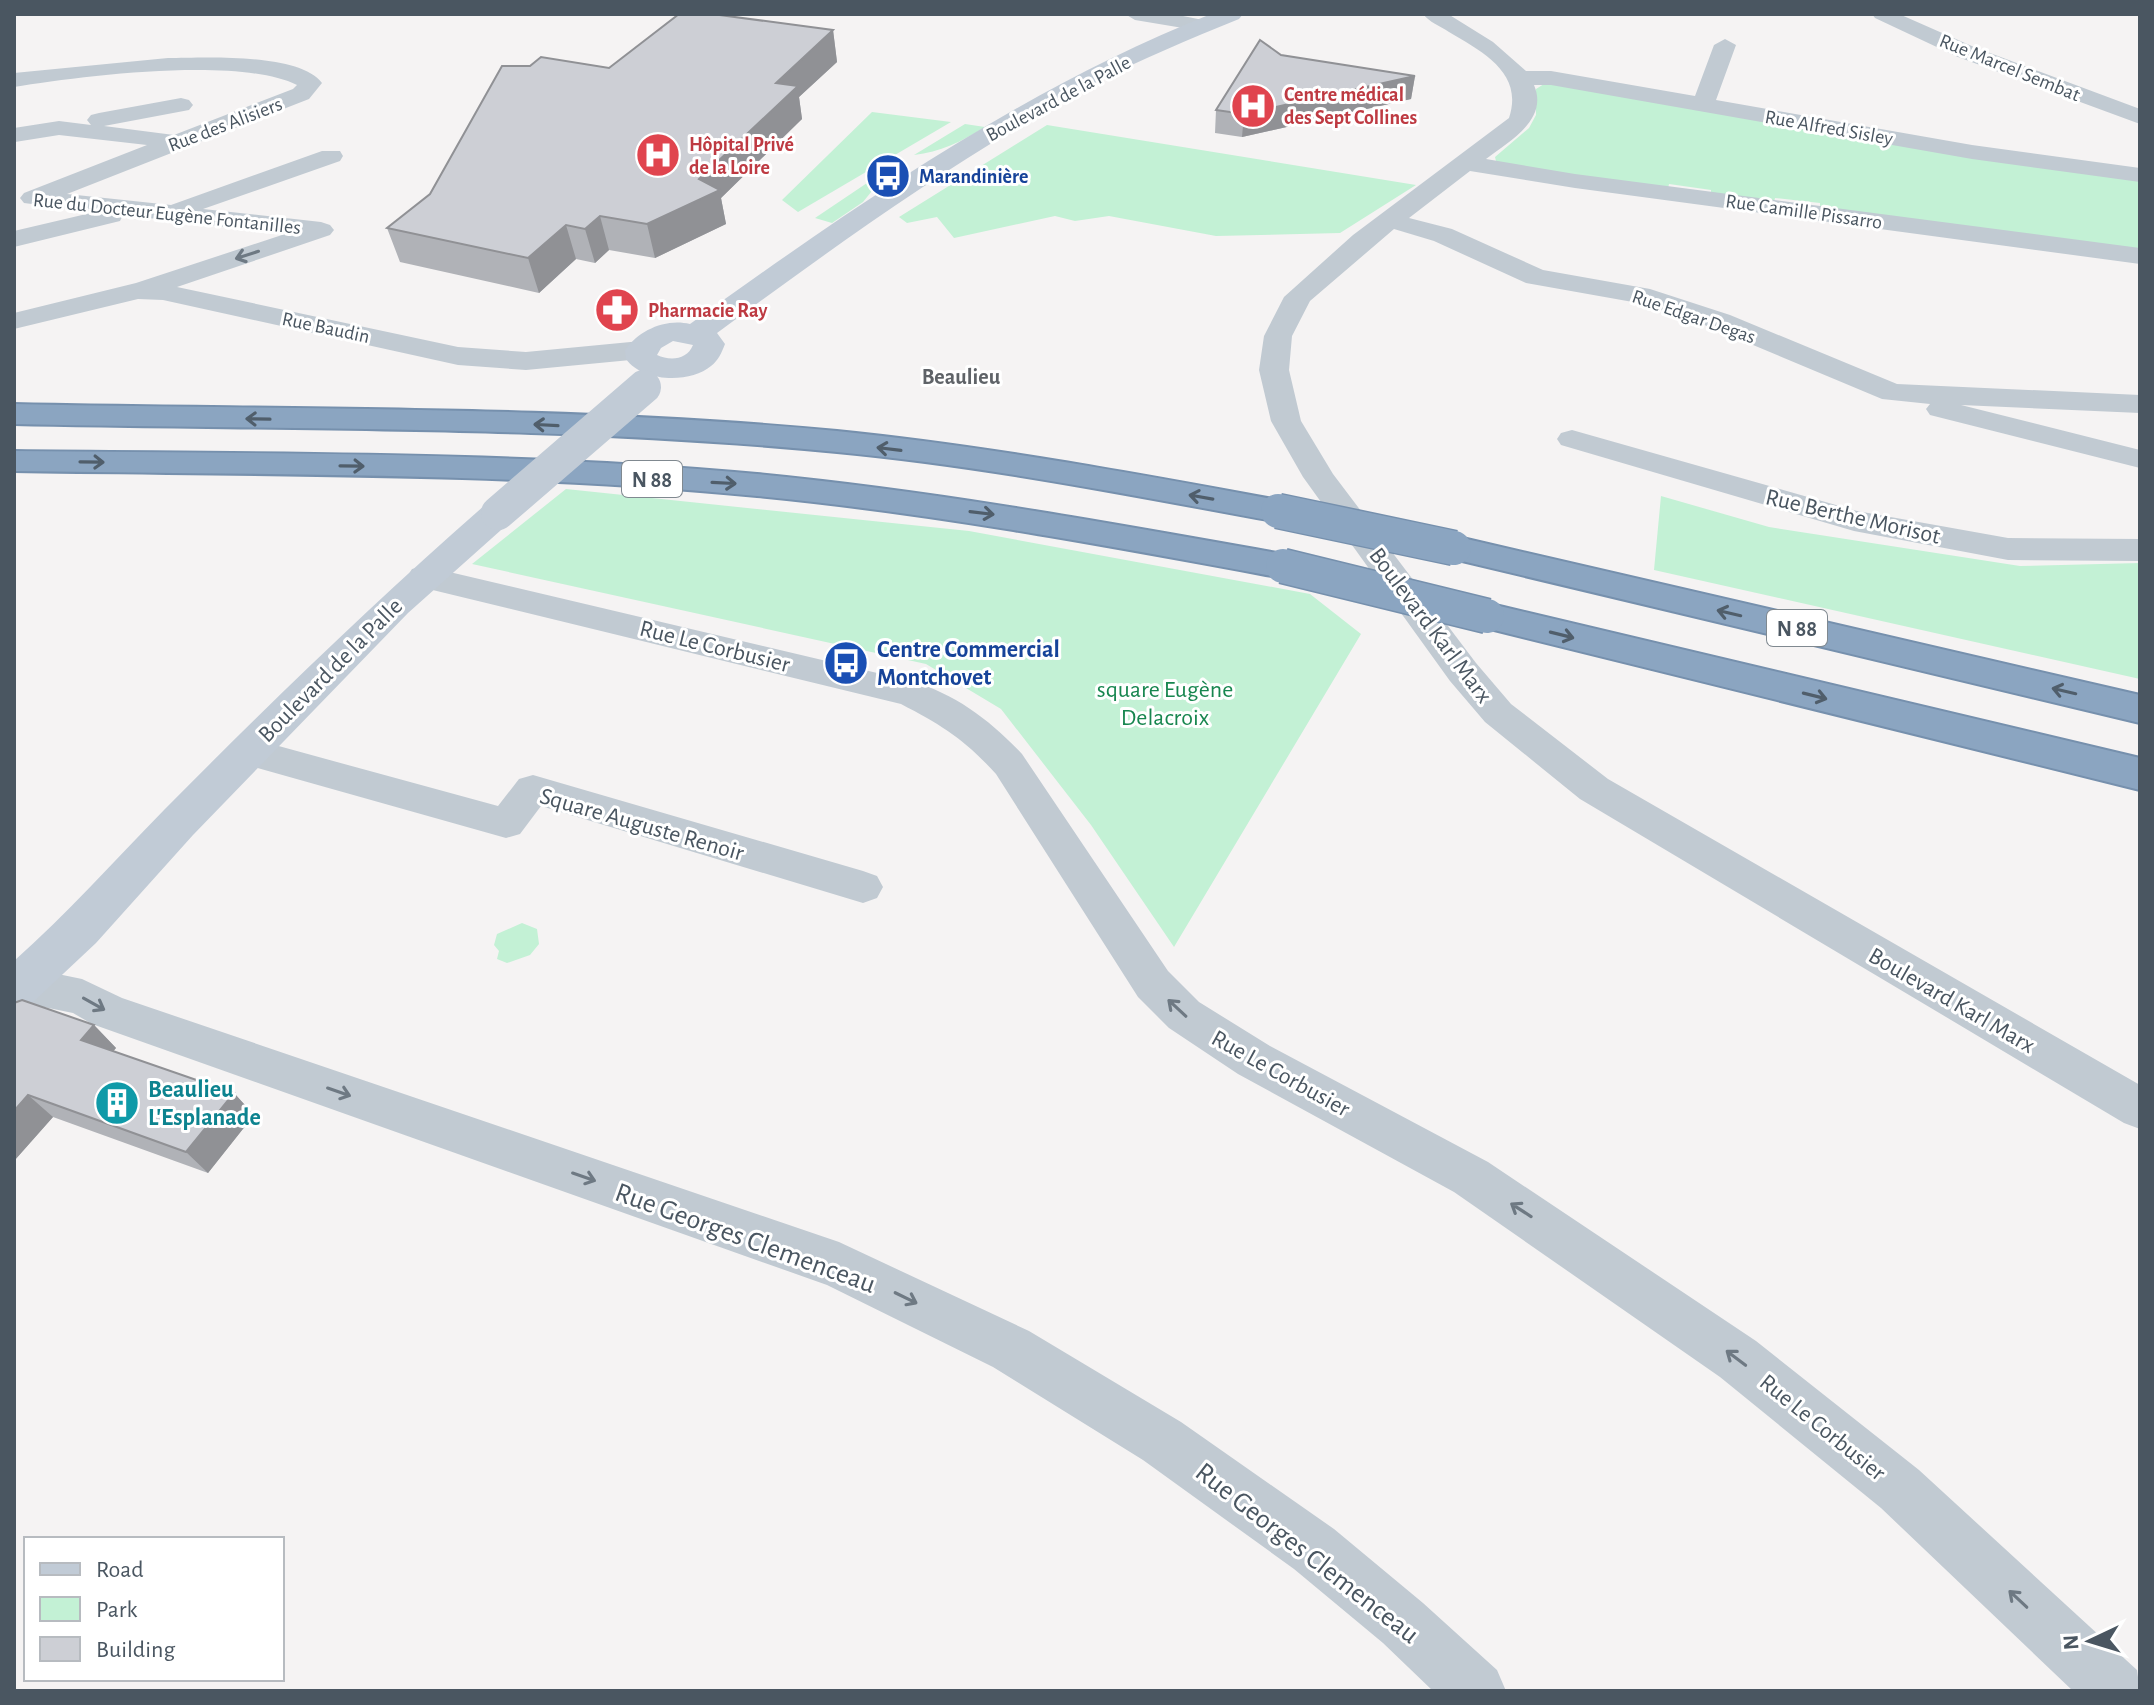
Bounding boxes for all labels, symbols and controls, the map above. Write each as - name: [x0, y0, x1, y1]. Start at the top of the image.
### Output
- street label: Rue Marcel Sembat: [1936, 31, 2083, 105]
- street label: Boulevard de la Palle: [983, 52, 1134, 145]
- hospital icon: Centre médical des Sept Collines: [1229, 82, 1277, 130]
- place label: Centre médical des Sept Collines: [1284, 85, 1418, 128]
- street label: Rue des Alisiers: [166, 94, 285, 156]
- street label: Rue Alfred Sisley: [1763, 107, 1895, 149]
- hospital icon: Hôpital Privé de la Loire: [634, 131, 682, 179]
- place label: Hôpital Privé de la Loire: [689, 135, 794, 178]
- bus stop icon: Marandinière: [864, 152, 912, 200]
- place label: Marandinière: [919, 167, 1028, 187]
- street label: Rue du Docteur Eugène Fontanilles: [32, 190, 302, 238]
- street label: Rue Camille Pissarro: [1724, 191, 1883, 233]
- one-way arrow: [235, 249, 260, 263]
- pharmacy icon: Pharmacie Ray: [593, 286, 641, 334]
- street label: Rue Edgar Degas: [1629, 286, 1758, 347]
- place label: Pharmacie Ray: [648, 301, 767, 321]
- street label: Rue Baudin: [280, 309, 371, 347]
- district label: Beaulieu: [922, 366, 1001, 388]
- one-way arrow: [245, 412, 272, 427]
- one-way arrow: [533, 417, 560, 432]
- one-way arrow: [876, 442, 903, 457]
- one-way arrow: [78, 454, 105, 470]
- one-way arrow: [338, 459, 365, 474]
- road number: N 88: [622, 461, 682, 497]
- one-way arrow: [710, 476, 736, 491]
- street label: Rue Berthe Morisot: [1763, 485, 1943, 549]
- one-way arrow: [1189, 488, 1215, 503]
- one-way arrow: [969, 506, 994, 521]
- street label: Boulevard Karl Marx: [1364, 543, 1497, 708]
- street label: Boulevard de la Palle: [254, 594, 407, 747]
- one-way arrow: [1717, 604, 1743, 619]
- road number: N 88: [1767, 610, 1827, 646]
- street label: Rue Le Corbusier: [637, 617, 793, 677]
- one-way arrow: [1549, 628, 1575, 643]
- place label: Centre Commercial Montchovet: [877, 638, 1060, 690]
- bus stop icon: Centre Commercial Montchovet: [822, 639, 870, 687]
- park label: square Eugène Delacroix: [1097, 678, 1233, 730]
- one-way arrow: [2052, 683, 2077, 698]
- one-way arrow: [1802, 689, 1827, 704]
- street label: Square Auguste Renoir: [537, 784, 747, 866]
- street label: Boulevard Karl Marx: [1864, 944, 2039, 1058]
- one-way arrow: [82, 997, 105, 1013]
- one-way arrow: [1168, 999, 1188, 1017]
- street label: Rue Le Corbusier: [1207, 1026, 1354, 1122]
- place label: Beaulieu L'Esplanade: [148, 1078, 261, 1130]
- building icon: Beaulieu L'Esplanade: [93, 1079, 141, 1127]
- one-way arrow: [326, 1085, 351, 1100]
- one-way arrow: [572, 1171, 597, 1186]
- street label: Rue Georges Clemenceau: [611, 1179, 879, 1299]
- one-way arrow: [1511, 1202, 1533, 1218]
- one-way arrow: [894, 1291, 918, 1306]
- one-way arrow: [1725, 1349, 1747, 1366]
- street label: Rue Le Corbusier: [1755, 1370, 1890, 1486]
- street label: Rue Georges Clemenceau: [1190, 1458, 1424, 1649]
- legend: [24, 1537, 284, 1681]
- text: Road: [96, 1558, 144, 1582]
- one-way arrow: [2008, 1590, 2028, 1609]
- text: Park: [96, 1598, 137, 1622]
- north arrow: [2050, 1601, 2130, 1681]
- text: N: [2060, 1634, 2083, 1651]
- text: Building: [96, 1638, 175, 1662]

